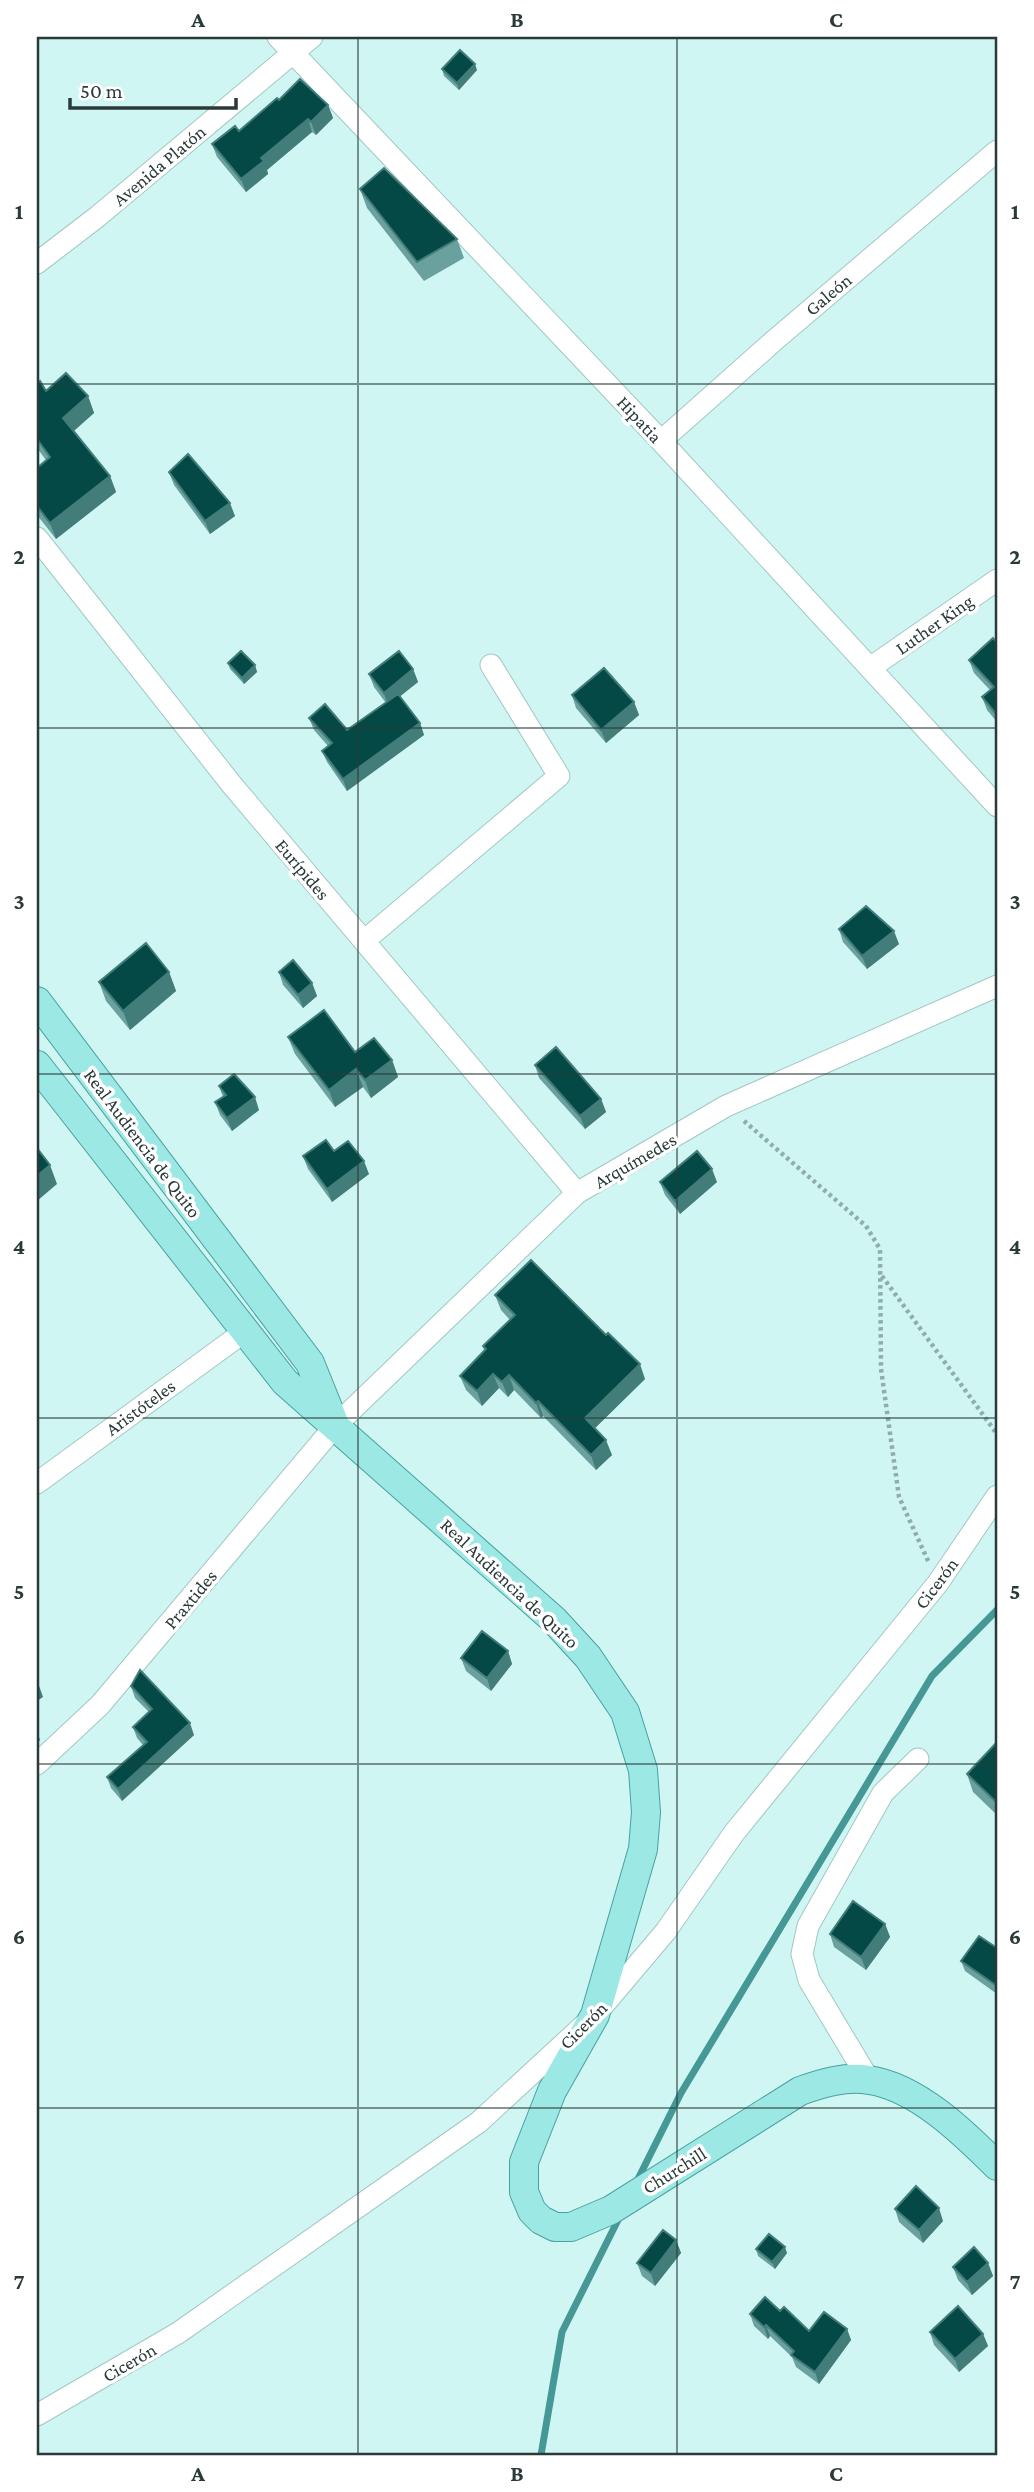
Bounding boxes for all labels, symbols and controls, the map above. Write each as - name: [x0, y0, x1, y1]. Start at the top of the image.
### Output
- text: A: [190, 6, 205, 32]
- text: B: [510, 6, 524, 32]
- text: C: [829, 6, 843, 32]
- scale bar: [70, 66, 236, 110]
- text: 50 m: [80, 79, 123, 103]
- street label: Avenida Platón: [109, 121, 210, 210]
- text: 1: [15, 198, 24, 224]
- text: 1: [1011, 198, 1020, 224]
- street label: Galeón: [801, 269, 856, 320]
- street label: Hipatia: [613, 392, 667, 447]
- text: 2: [13, 543, 25, 569]
- text: 2: [1009, 543, 1021, 569]
- street label: Luther King: [891, 590, 977, 659]
- street label: Eurípides: [271, 835, 334, 904]
- text: 3: [13, 888, 25, 914]
- text: 3: [1009, 888, 1021, 914]
- street label: Real Audiencia de Quito: [80, 1065, 205, 1222]
- street label: Arquímedes: [590, 1128, 680, 1192]
- text: 4: [13, 1233, 25, 1259]
- text: 4: [1009, 1233, 1021, 1259]
- street label: Aristóteles: [101, 1375, 179, 1440]
- street label: Real Audiencia de Quito: [436, 1514, 583, 1653]
- street label: Cicerón: [910, 1554, 962, 1613]
- street label: Praxtides: [160, 1566, 221, 1633]
- text: 5: [13, 1578, 25, 1604]
- text: 5: [1009, 1578, 1021, 1604]
- text: 6: [13, 1923, 25, 1949]
- text: 6: [1009, 1923, 1021, 1949]
- street label: Cicerón: [555, 1997, 611, 2053]
- street label: Churchill: [639, 2143, 710, 2198]
- text: 7: [13, 2268, 25, 2294]
- text: 7: [1009, 2268, 1021, 2294]
- street label: Cicerón: [99, 2339, 160, 2386]
- text: A: [190, 2460, 205, 2486]
- text: B: [510, 2460, 524, 2486]
- text: C: [829, 2460, 843, 2486]

